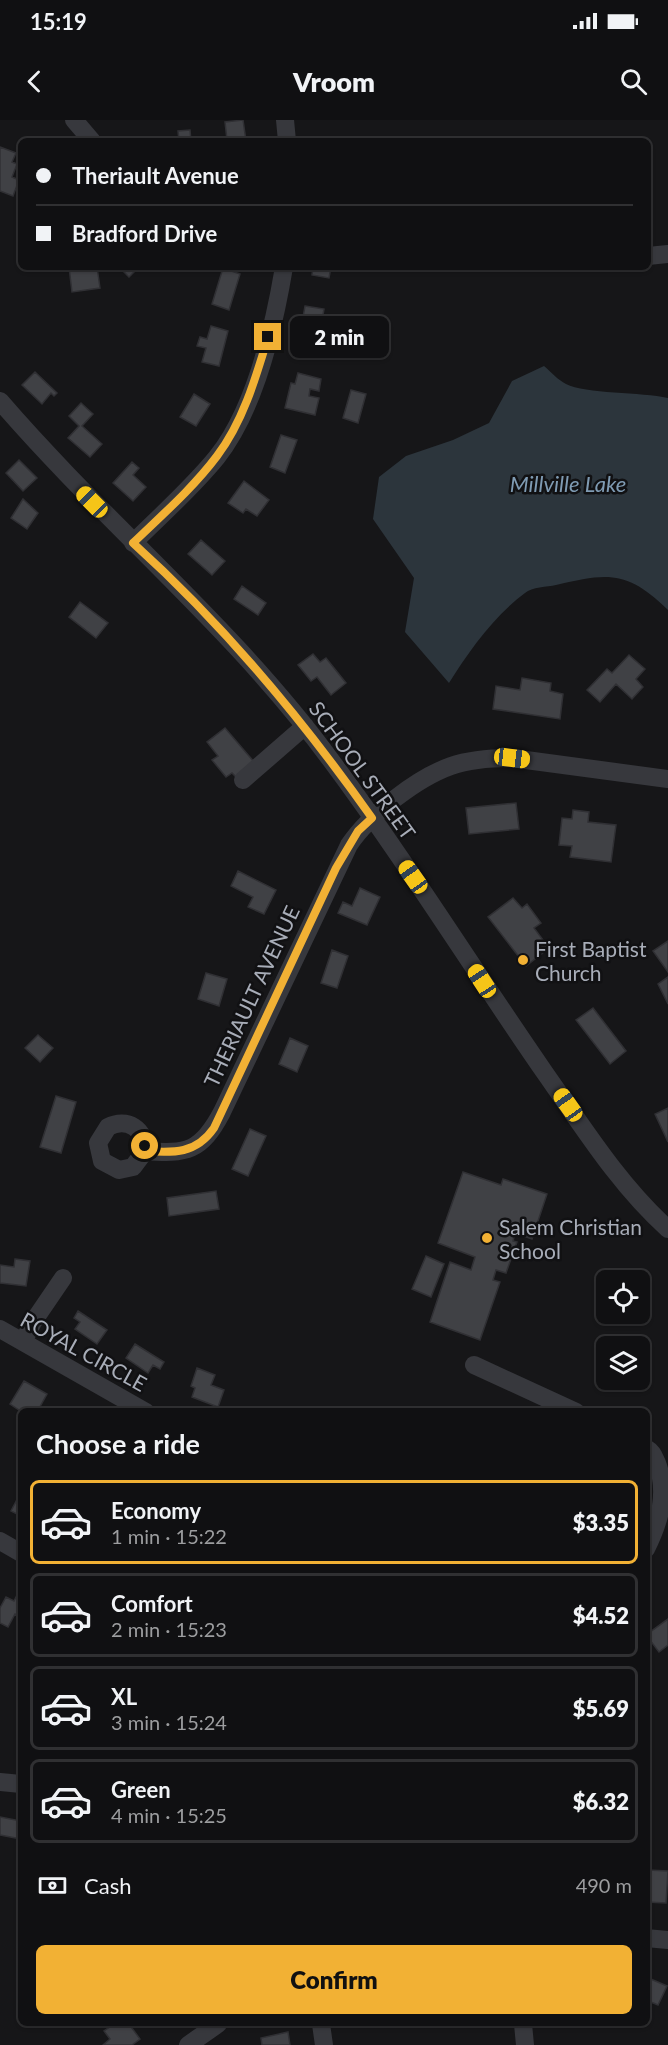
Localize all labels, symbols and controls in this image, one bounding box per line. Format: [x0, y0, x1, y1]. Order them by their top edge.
text: 15:19 [30, 8, 87, 35]
icon: back [18, 65, 51, 98]
text: Vroom [293, 65, 375, 98]
icon: search [617, 65, 650, 98]
text: Theriault Avenue [72, 162, 239, 189]
text: Bradford Drive [72, 220, 217, 247]
callout: 2 min [289, 316, 388, 358]
route end [254, 323, 281, 350]
text: 2 min [315, 325, 364, 349]
water label: Millville Lake [510, 470, 626, 497]
car [73, 483, 111, 521]
street label: SCHOOL STREET [305, 696, 422, 844]
car [493, 747, 531, 769]
car [395, 857, 431, 897]
street label: THERIAULT AVENUE [198, 901, 304, 1091]
place label: First Baptist Church [535, 936, 647, 985]
marker: First Baptist Church [516, 953, 530, 967]
car [465, 961, 499, 1001]
car [550, 1085, 586, 1125]
route start [131, 1132, 158, 1159]
place label: Salem Christian School [499, 1214, 642, 1263]
marker: Salem Christian School [480, 1231, 494, 1245]
map controls [596, 1270, 650, 1390]
button: locate [596, 1270, 650, 1324]
street label: ROYAL CIRCLE [17, 1306, 151, 1396]
button: layers [596, 1336, 650, 1390]
text: Choose a ride [36, 1427, 200, 1460]
icon: car [39, 1495, 93, 1549]
text: Economy [111, 1497, 201, 1524]
text: $3.35 [573, 1509, 629, 1536]
text: 1 min · 15:22 [111, 1524, 227, 1548]
icon: car [39, 1588, 93, 1642]
text: Comfort [111, 1590, 193, 1617]
text: $4.52 [573, 1602, 629, 1629]
text: 2 min · 15:23 [111, 1617, 227, 1641]
icon: car [39, 1681, 93, 1735]
text: XL [111, 1683, 137, 1710]
text: $5.69 [573, 1695, 629, 1722]
text: 3 min · 15:24 [111, 1710, 227, 1734]
icon: car [39, 1774, 93, 1828]
text: Green [111, 1776, 171, 1803]
text: $6.32 [573, 1788, 629, 1815]
text: 4 min · 15:25 [111, 1803, 227, 1827]
icon: cash [36, 1869, 69, 1902]
text: Cash [84, 1872, 131, 1899]
text: 490 m [576, 1873, 632, 1897]
button: Confirm [36, 1945, 632, 2014]

